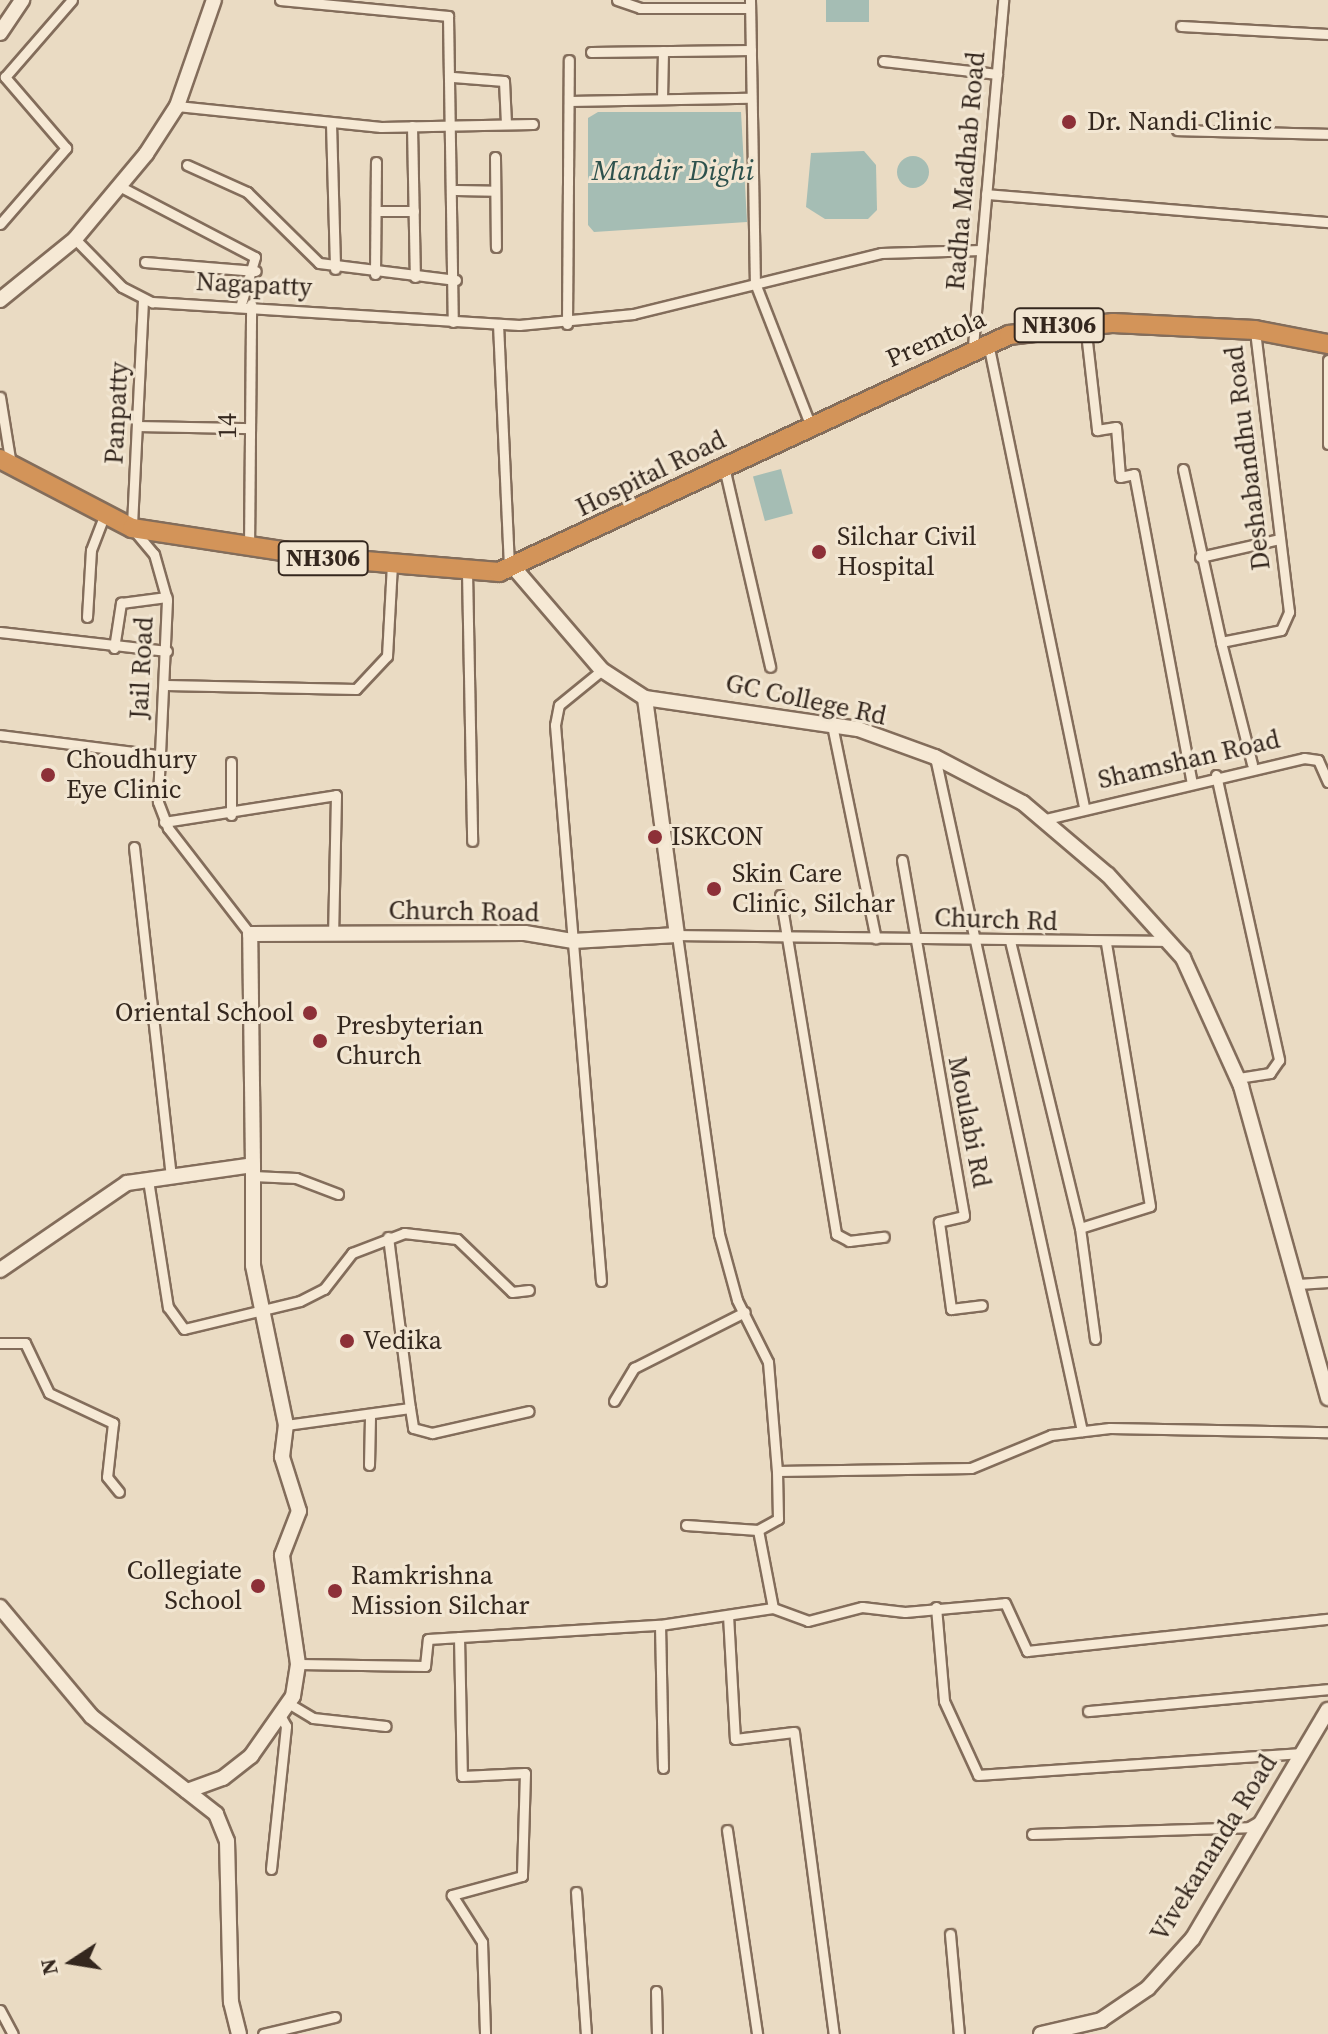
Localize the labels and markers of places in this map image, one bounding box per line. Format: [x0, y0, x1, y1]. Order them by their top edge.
place label: Dr. Nandi Clinic [1087, 106, 1272, 138]
marker: Dr. Nandi Clinic [1058, 111, 1080, 133]
place label: Silchar Civil Hospital [837, 521, 976, 582]
marker: Silchar Civil Hospital [808, 541, 830, 563]
place label: Choudhury Eye Clinic [66, 744, 197, 806]
marker: Choudhury Eye Clinic [37, 764, 59, 786]
place label: ISKCON [671, 821, 764, 853]
marker: ISKCON [646, 828, 664, 846]
place label: Skin Care Clinic, Silchar [732, 858, 895, 920]
marker: Skin Care Clinic, Silchar [703, 878, 725, 900]
place label: Oriental School [115, 997, 294, 1029]
marker: Oriental School [301, 1004, 319, 1022]
place label: Presbyterian Church [336, 1010, 484, 1072]
marker: Presbyterian Church [311, 1032, 329, 1050]
place label: Vedika [363, 1325, 442, 1357]
marker: Vedika [338, 1332, 356, 1350]
place label: Collegiate School [127, 1555, 242, 1616]
place label: Ramkrishna Mission Silchar [351, 1560, 530, 1622]
marker: Collegiate School [249, 1577, 267, 1595]
marker: Ramkrishna Mission Silchar [326, 1582, 344, 1600]

